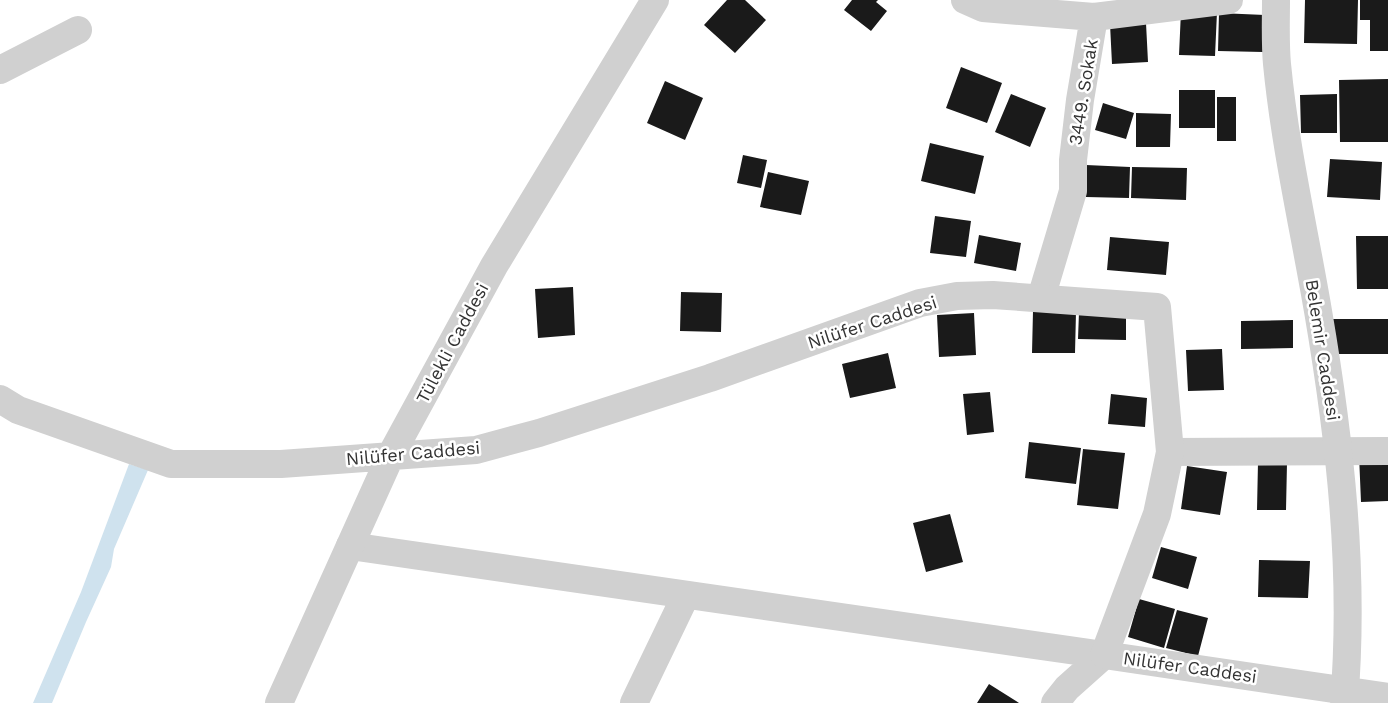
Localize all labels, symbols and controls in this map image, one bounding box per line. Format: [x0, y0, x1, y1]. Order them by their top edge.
street label: 3449. Sokak [1064, 38, 1102, 146]
street label: Belemir Caddesi [1301, 278, 1345, 422]
street label: Tülekli Caddesi [411, 279, 493, 407]
street label: Nilüfer Caddesi [805, 291, 939, 353]
street label: Nilüfer Caddesi [345, 437, 481, 469]
street label: Nilüfer Caddesi [1122, 647, 1258, 687]

